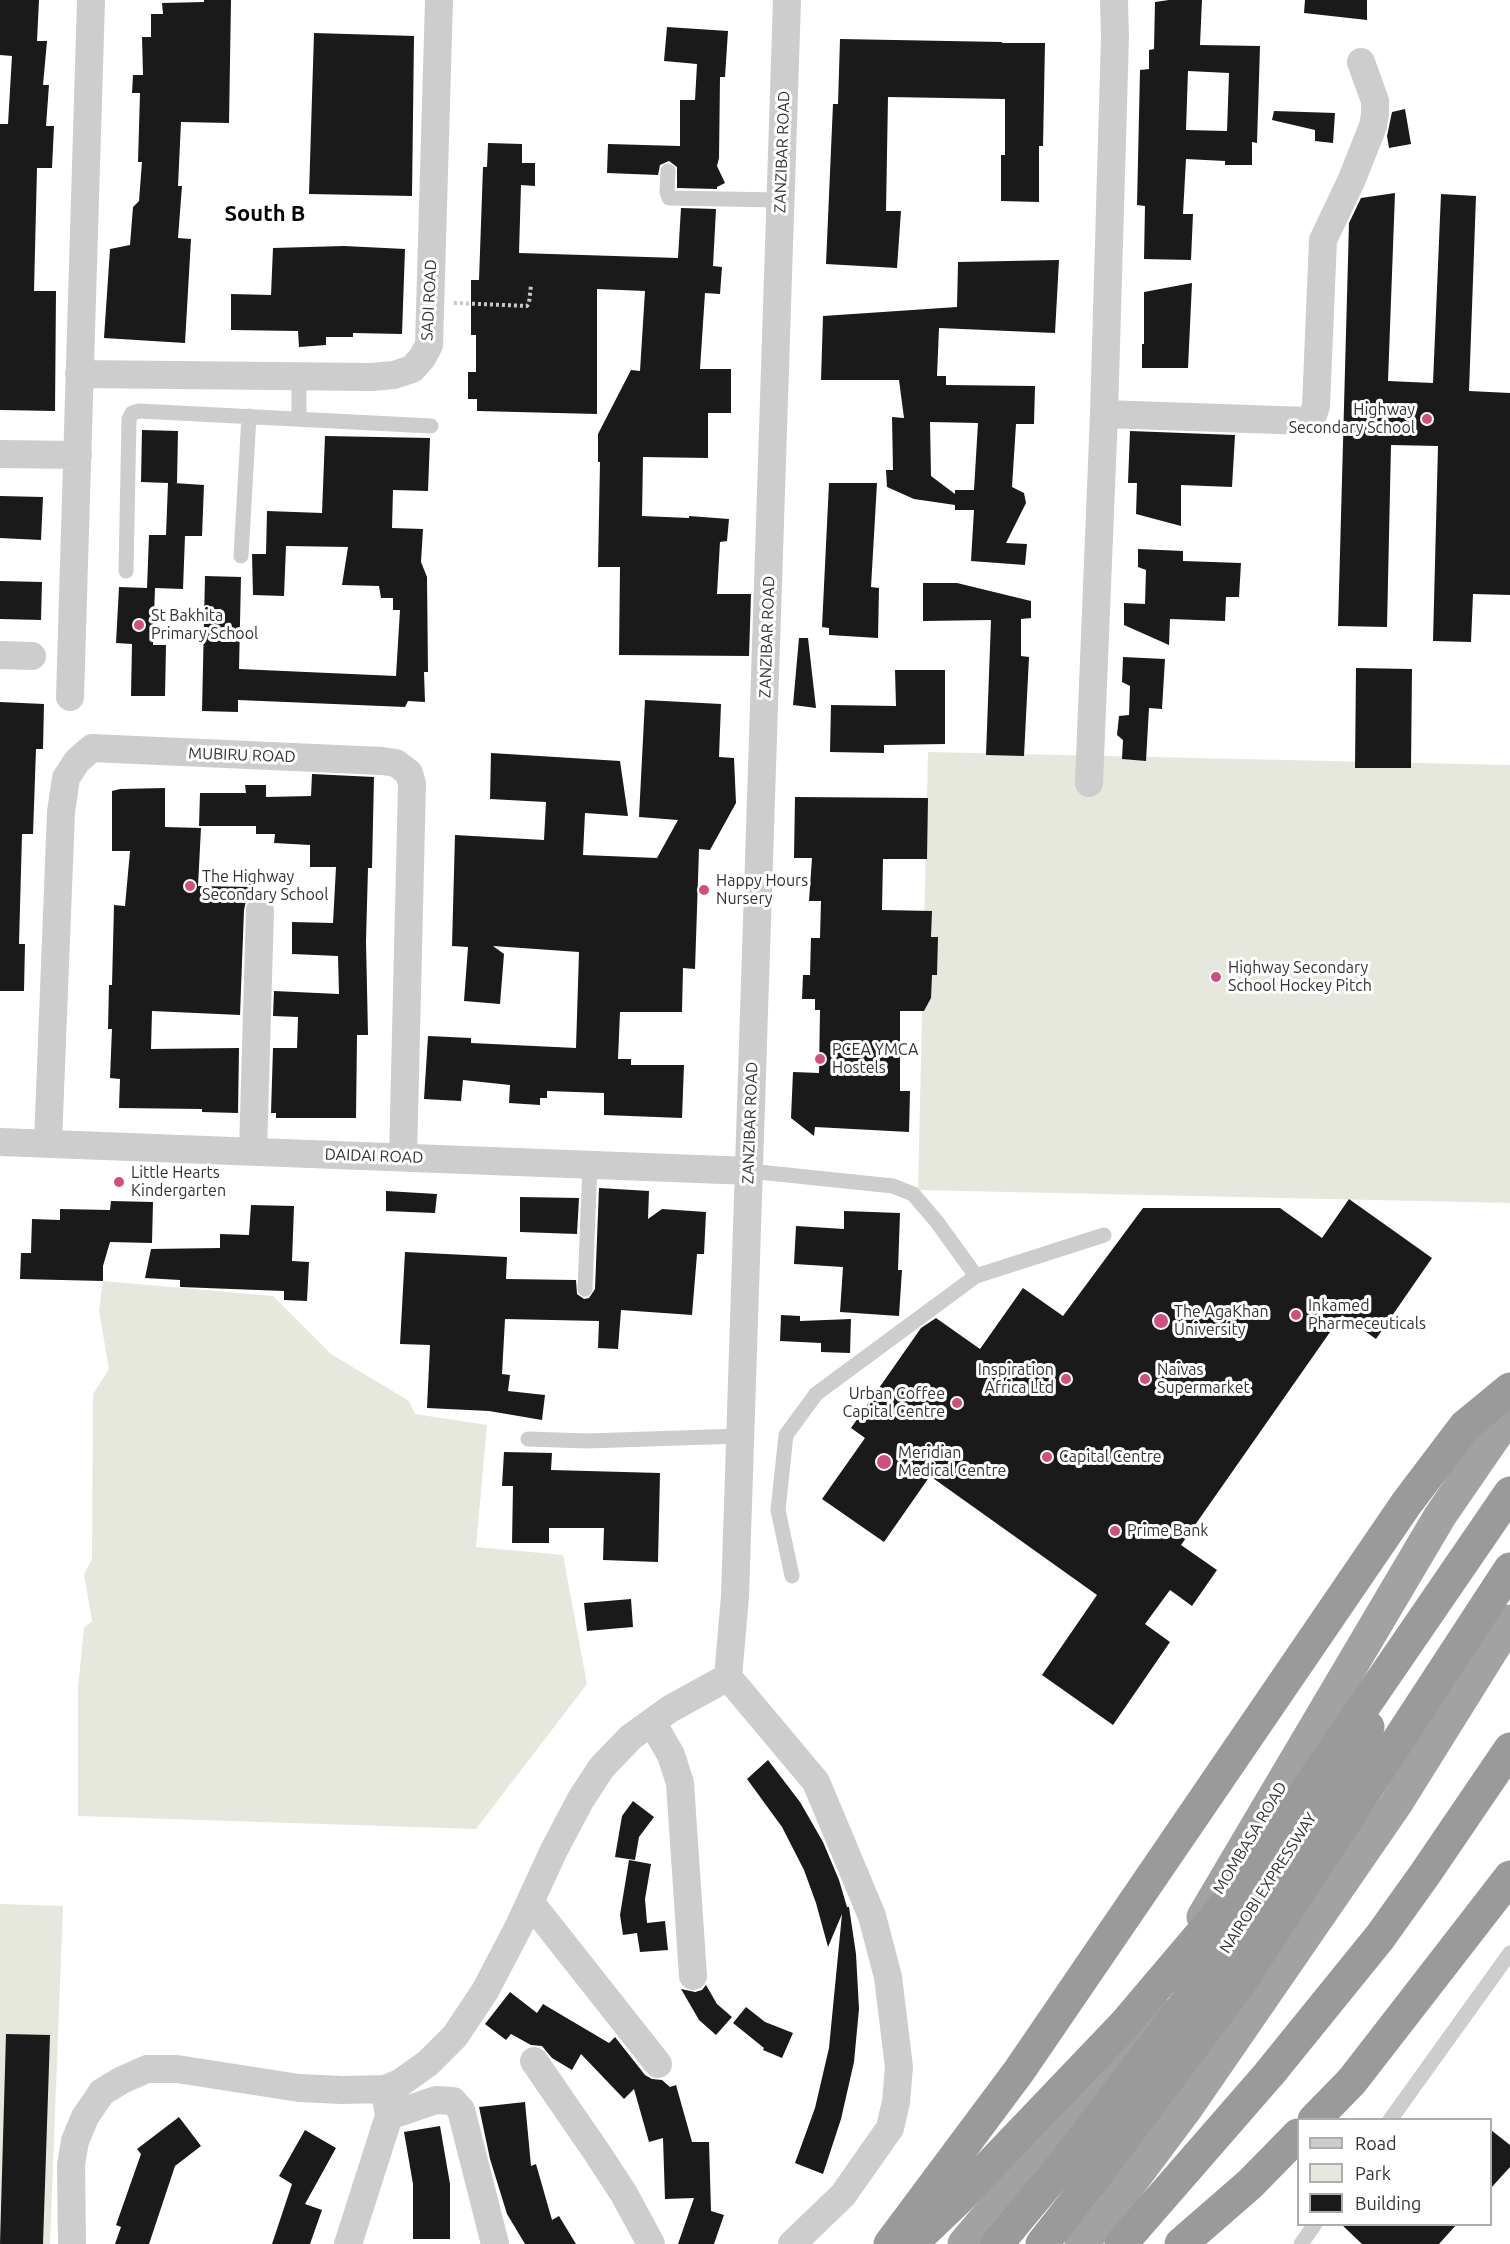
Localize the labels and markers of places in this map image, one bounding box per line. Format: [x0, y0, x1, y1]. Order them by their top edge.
place label: Highway Secondary School [1289, 400, 1415, 438]
marker: Highway Secondary School [1420, 412, 1434, 426]
place label: St Bakhita Primary School [151, 606, 258, 644]
marker: St Bakhita Primary School [132, 618, 146, 632]
place label: The Highway Secondary School [202, 867, 328, 905]
place label: Happy Hours Nursery [716, 871, 808, 909]
marker: The Highway Secondary School [183, 879, 197, 893]
marker: Happy Hours Nursery [697, 883, 711, 897]
place label: Highway Secondary School Hockey Pitch [1228, 958, 1372, 996]
marker: Highway Secondary School Hockey Pitch [1209, 970, 1223, 984]
place label: PCEA YMCA Hostels [832, 1040, 918, 1078]
marker: PCEA YMCA Hostels [813, 1052, 827, 1066]
place label: Little Hearts Kindergarten [131, 1163, 226, 1201]
marker: Little Hearts Kindergarten [112, 1175, 126, 1189]
place label: Inkamed Pharmeceuticals [1308, 1296, 1426, 1334]
place label: The AgaKhan University [1174, 1302, 1269, 1340]
marker: Inkamed Pharmeceuticals [1289, 1308, 1303, 1322]
marker: The AgaKhan University [1152, 1312, 1170, 1330]
place label: Inspiration Africa Ltd [978, 1360, 1054, 1398]
place label: Naivas Supermarket [1157, 1360, 1250, 1398]
marker: Inspiration Africa Ltd [1059, 1372, 1073, 1386]
marker: Naivas Supermarket [1138, 1372, 1152, 1386]
place label: Urban Coffee Capital Centre [842, 1384, 945, 1422]
marker: Urban Coffee Capital Centre [950, 1396, 964, 1410]
place label: Meridian Medical Centre [898, 1443, 1006, 1481]
place label: Capital Centre [1059, 1447, 1162, 1467]
marker: Capital Centre [1040, 1450, 1054, 1464]
marker: Meridian Medical Centre [875, 1453, 893, 1471]
place label: Prime Bank [1127, 1521, 1208, 1541]
marker: Prime Bank [1108, 1524, 1122, 1538]

